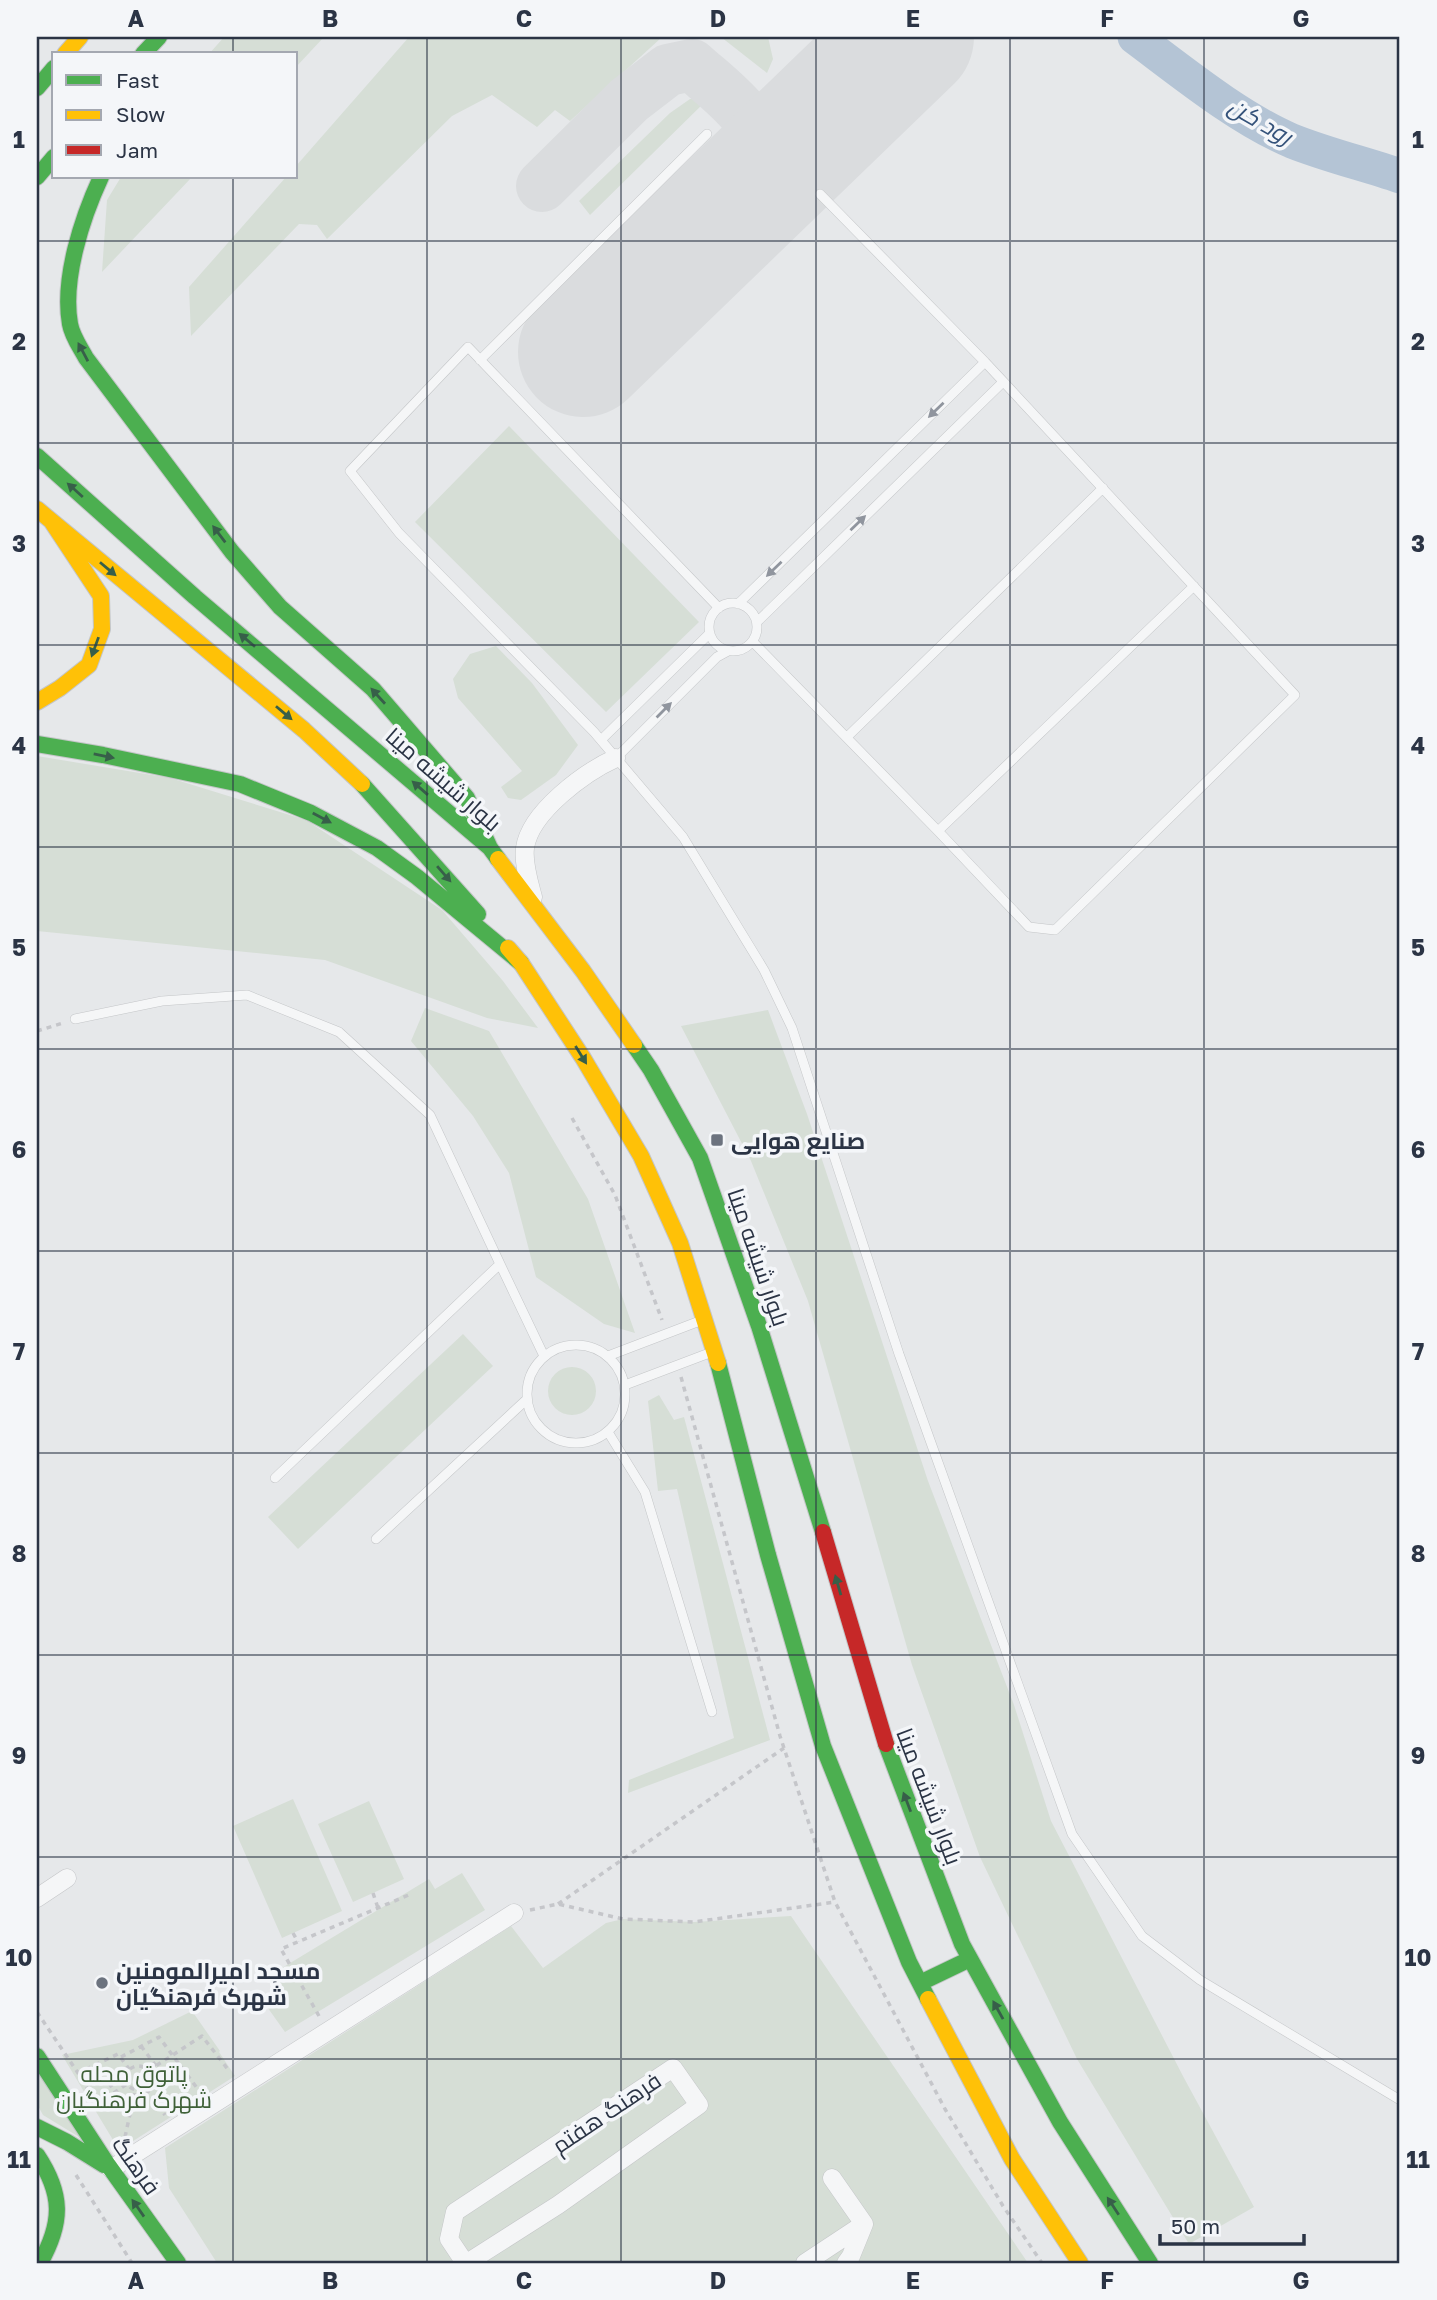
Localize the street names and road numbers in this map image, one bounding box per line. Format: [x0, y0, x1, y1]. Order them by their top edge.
street label: بلوار شیشه مینا [380, 721, 508, 837]
street label: بلوار شیشه مینا [722, 1184, 796, 1330]
street label: بلوار شیشه مینا [891, 1724, 969, 1868]
street label: فرهنگ هفتم [546, 2065, 667, 2161]
street label: فرهنگ [107, 2130, 167, 2200]

